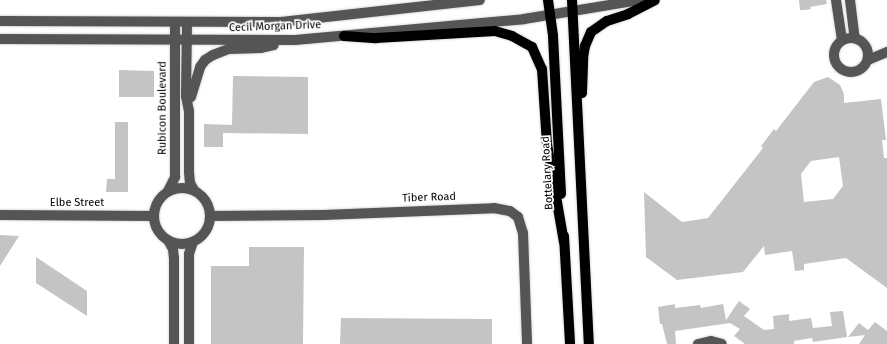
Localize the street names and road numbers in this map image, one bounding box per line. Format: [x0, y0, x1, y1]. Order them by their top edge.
street label: Cecil Morgan Drive [229, 19, 321, 35]
street label: Rubicon Boulevard [156, 61, 170, 155]
street label: Bottelary Road [539, 136, 557, 210]
street label: Tiber Road [402, 190, 456, 206]
street label: Elbe Street [50, 196, 104, 210]

